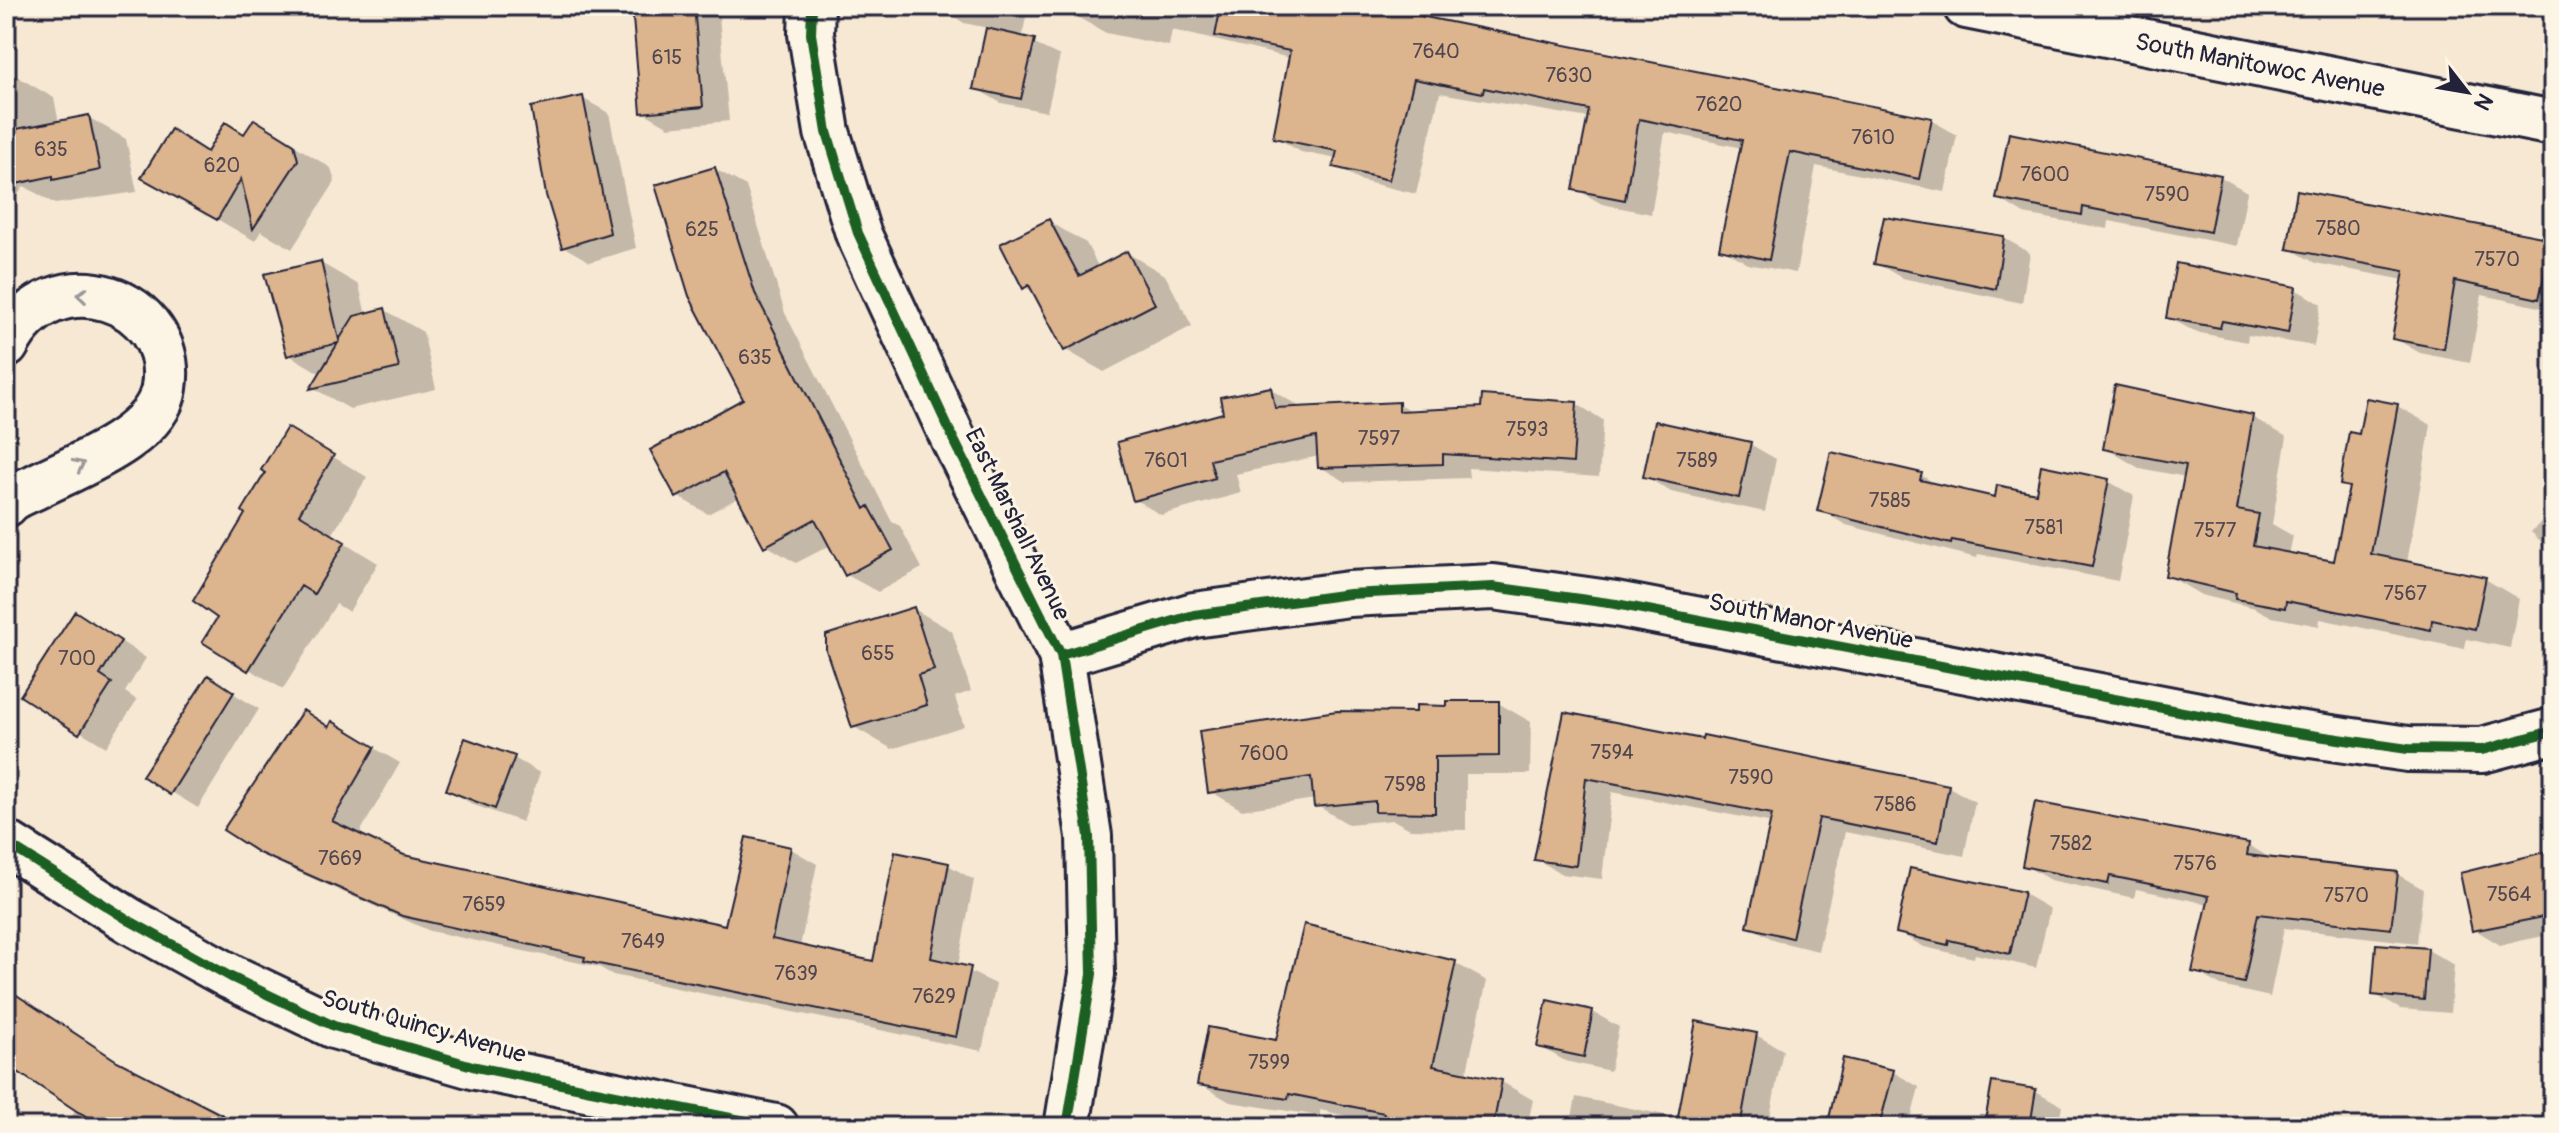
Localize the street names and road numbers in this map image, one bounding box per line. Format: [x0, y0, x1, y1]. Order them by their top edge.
street label: South Manitowoc Avenue [2133, 27, 2387, 104]
street label: East Marshall Avenue [959, 424, 1077, 625]
street label: South Manor Avenue [1706, 587, 1916, 656]
street label: South Quincy Avenue [319, 983, 529, 1070]

